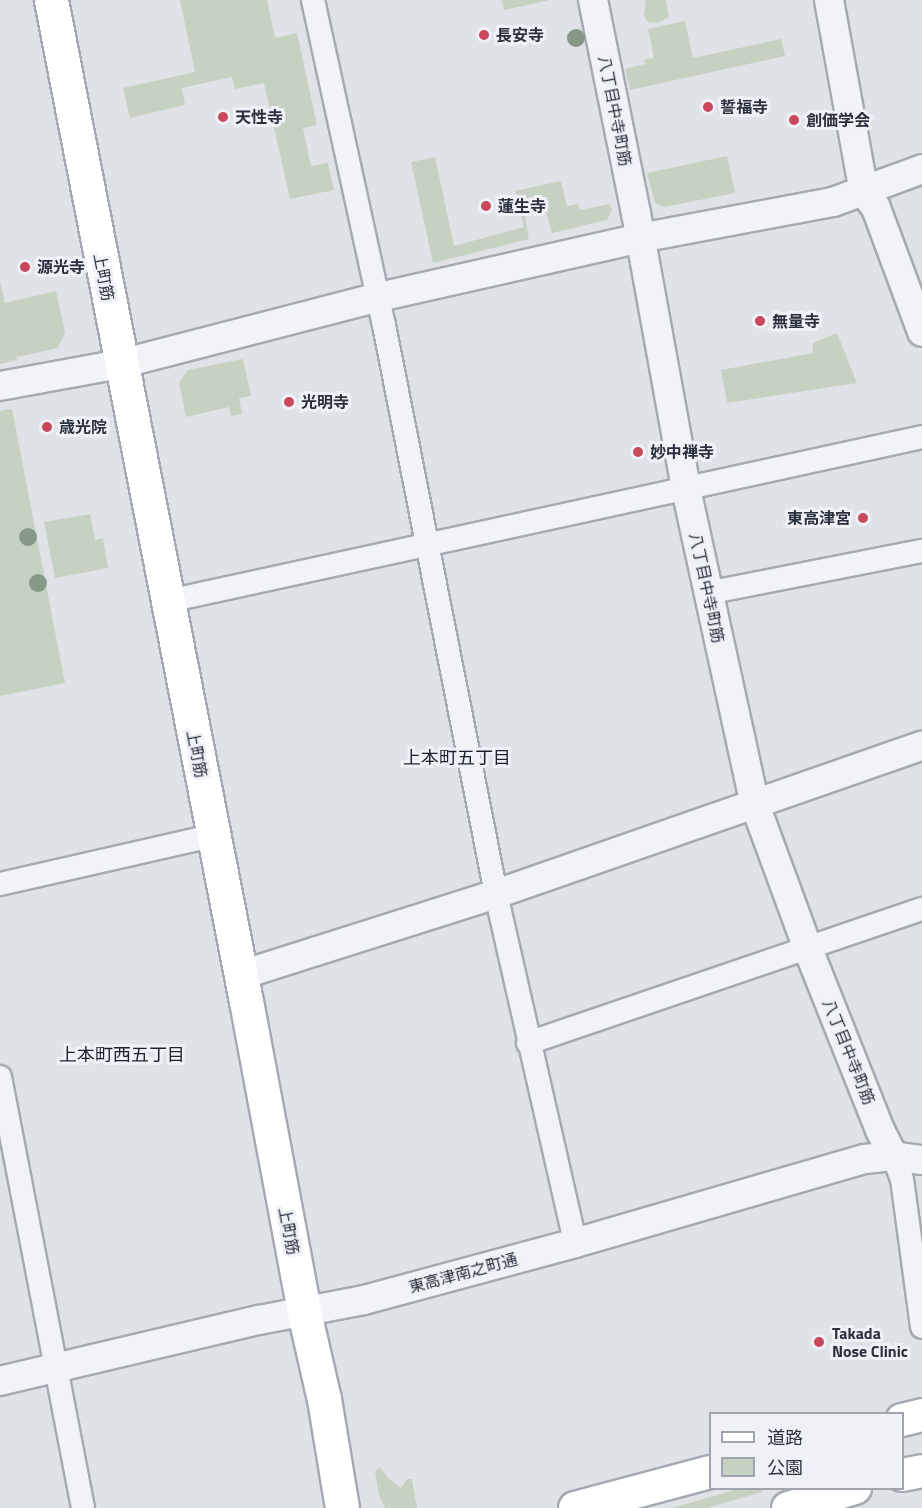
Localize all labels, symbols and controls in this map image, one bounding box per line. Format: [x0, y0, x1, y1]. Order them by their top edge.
place label: 長安寺 [496, 25, 544, 45]
marker: 長安寺 [477, 28, 491, 42]
street label: 八丁目中寺町筋 [595, 54, 635, 168]
place label: 誓福寺 [720, 97, 768, 117]
marker: 誓福寺 [701, 100, 715, 114]
place label: 天性寺 [235, 107, 283, 127]
marker: 天性寺 [216, 110, 230, 124]
place label: 創価学会 [806, 110, 870, 130]
marker: 創価学会 [787, 113, 801, 127]
place label: 蓮生寺 [498, 196, 546, 216]
marker: 蓮生寺 [479, 199, 493, 213]
street label: 上町筋 [90, 252, 118, 302]
place label: 源光寺 [37, 257, 85, 277]
marker: 源光寺 [18, 260, 32, 274]
place label: 無量寺 [772, 311, 820, 331]
marker: 無量寺 [753, 314, 767, 328]
place label: 光明寺 [301, 392, 349, 412]
marker: 光明寺 [282, 395, 296, 409]
place label: 歳光院 [59, 417, 107, 437]
marker: 歳光院 [40, 420, 54, 434]
place label: 妙中禅寺 [650, 442, 714, 462]
marker: 妙中禅寺 [631, 445, 645, 459]
place label: 東高津宮 [787, 508, 851, 528]
marker: 東高津宮 [856, 511, 870, 525]
street label: 八丁目中寺町筋 [686, 531, 728, 645]
street label: 上町筋 [183, 729, 211, 779]
district label: 上本町五丁目 [403, 747, 511, 769]
street label: 八丁目中寺町筋 [819, 996, 879, 1108]
district label: 上本町西五丁目 [59, 1044, 185, 1066]
street label: 上町筋 [275, 1206, 303, 1256]
street label: 東高津南之町通 [406, 1249, 520, 1297]
place label: Takada Nose Clinic [832, 1323, 908, 1361]
marker: Takada Nose Clinic [810, 1333, 828, 1351]
legend [709, 1412, 904, 1490]
text: 道路 [767, 1424, 803, 1451]
text: 公園 [767, 1454, 803, 1481]

